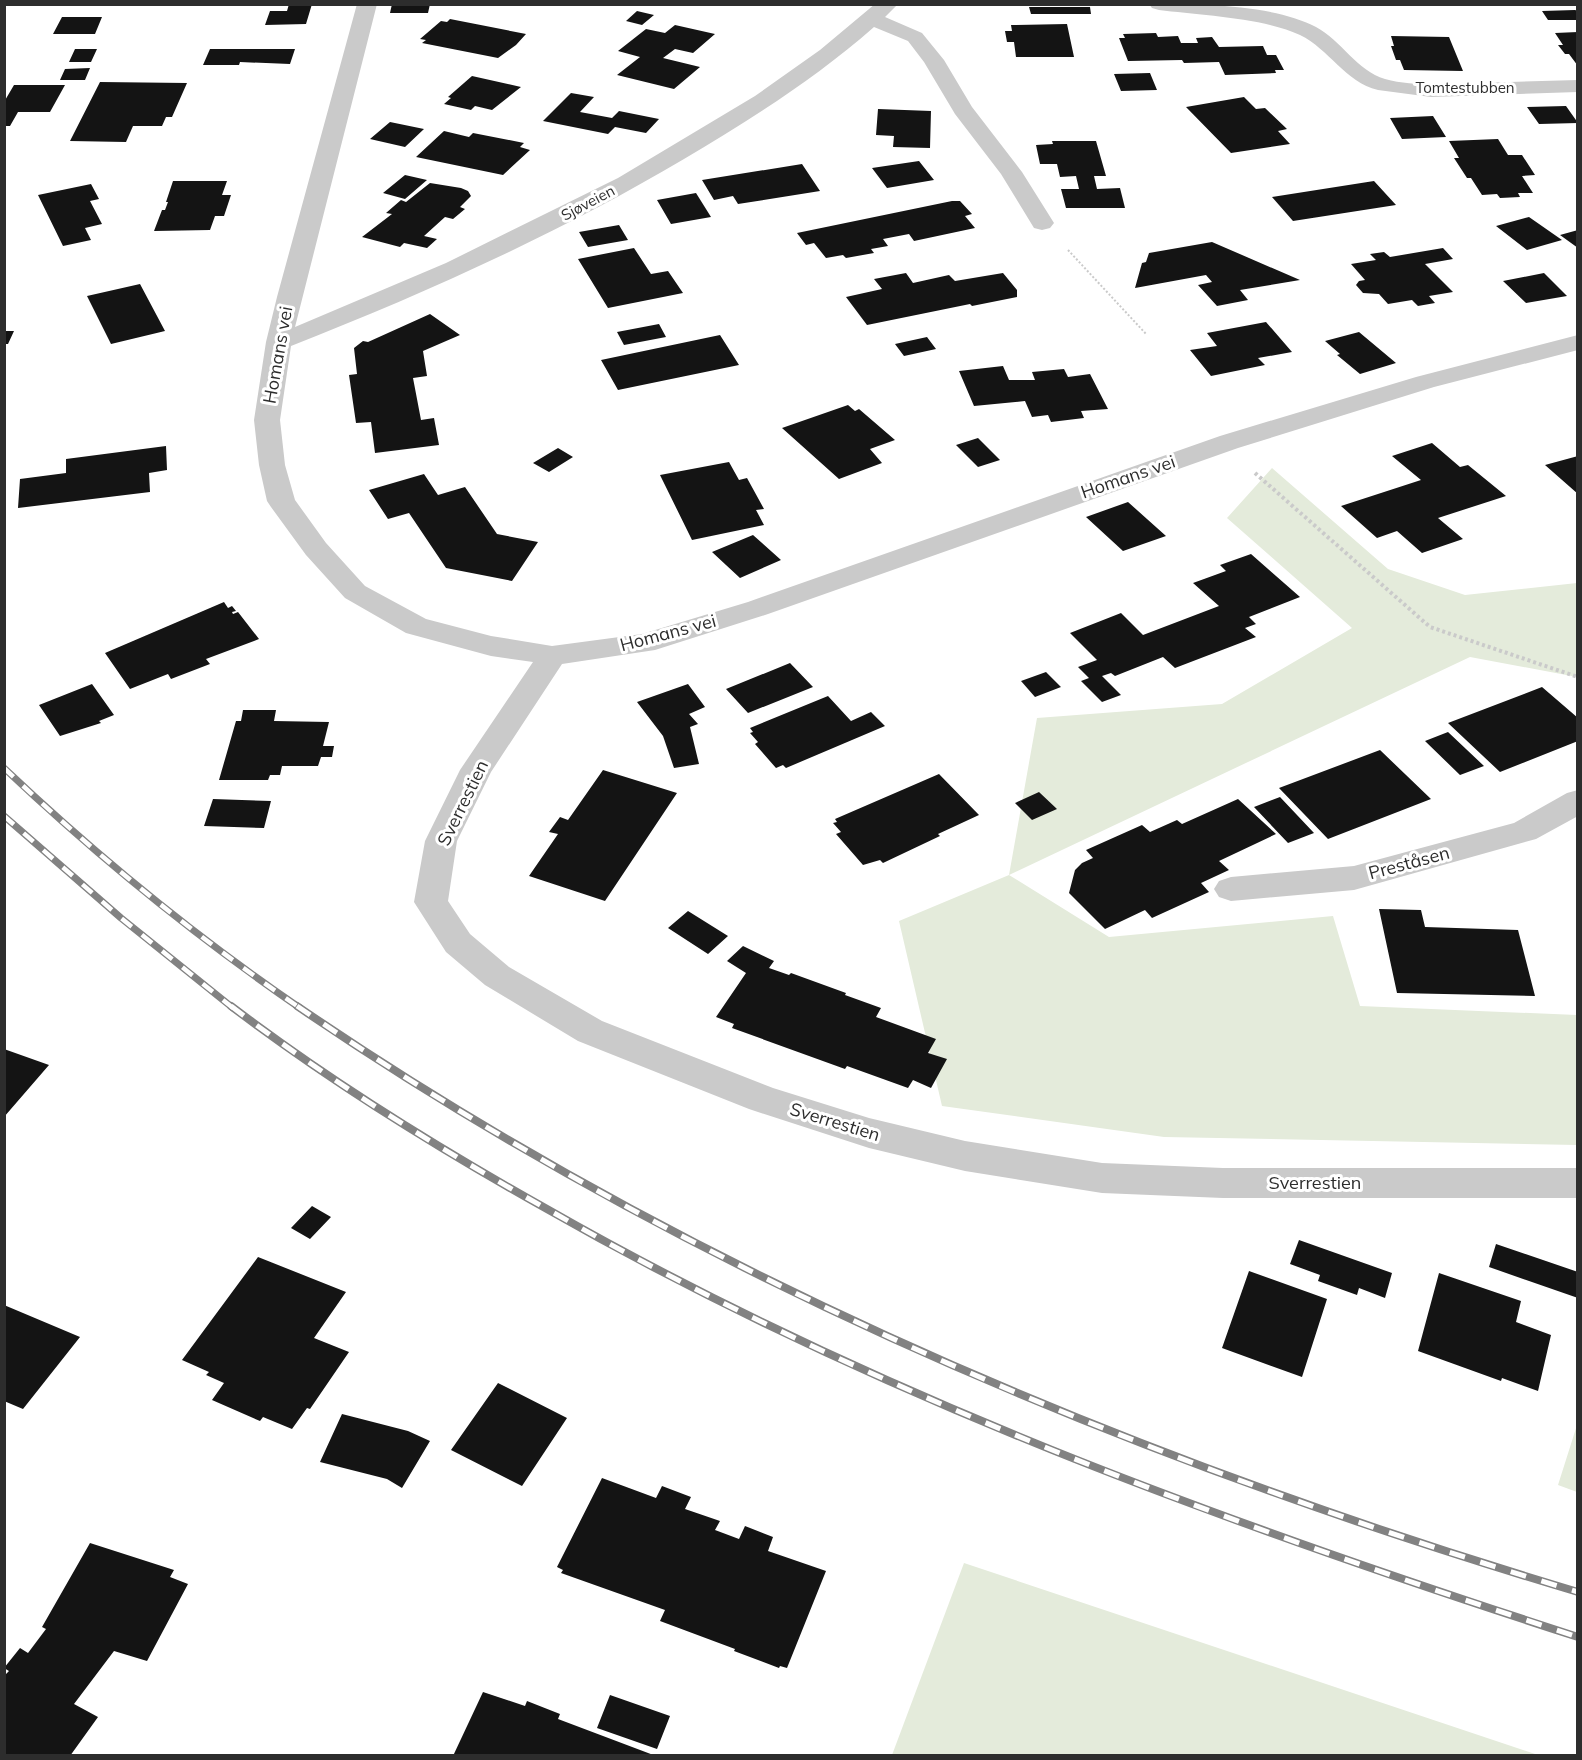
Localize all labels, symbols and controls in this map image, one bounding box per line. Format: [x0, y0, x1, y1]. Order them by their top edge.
street label: Tomtestubben [1415, 78, 1515, 97]
street label: Sjøveien [558, 181, 618, 225]
street label: Homans vei [258, 304, 297, 405]
street label: Homans vei [1078, 450, 1178, 503]
street label: Homans vei [617, 609, 718, 656]
street label: Sverrestien [432, 756, 493, 850]
street label: Preståsen [1366, 841, 1452, 884]
street label: Sverrestien [787, 1097, 883, 1146]
street label: Sverrestien [1269, 1171, 1361, 1194]

